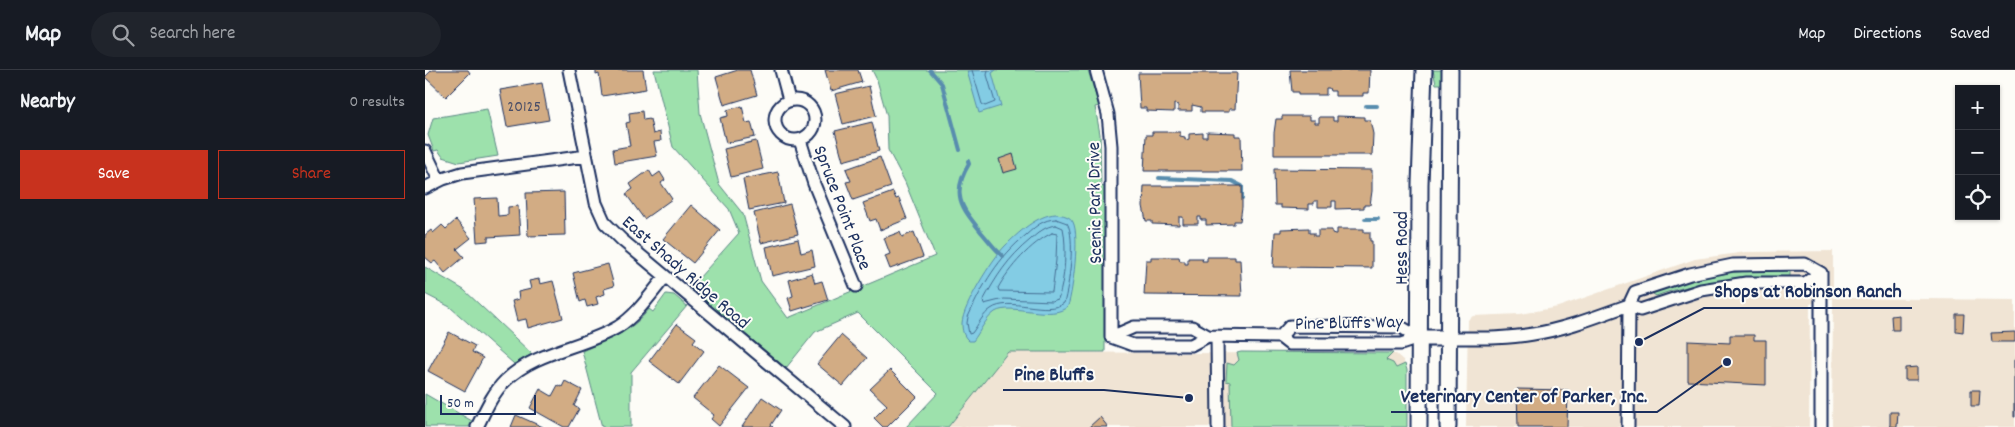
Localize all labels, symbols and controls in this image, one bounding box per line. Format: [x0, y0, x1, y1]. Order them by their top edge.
search box [91, 12, 441, 57]
text: Map [25, 18, 61, 52]
icon: search [109, 21, 137, 49]
text: Search here [149, 21, 235, 48]
text: Map [1798, 22, 1825, 47]
text: Directions [1853, 22, 1922, 47]
text: Saved [1950, 22, 1990, 47]
map controls [1955, 85, 2000, 220]
button: + [1955, 85, 2000, 130]
text: Nearby [20, 88, 75, 118]
text: 0 results [350, 91, 405, 114]
house number: 20125 [507, 96, 541, 119]
button: − [1955, 130, 2000, 175]
street label: Spruce Point Place [805, 142, 877, 274]
street label: Scenic Park Drive [1082, 142, 1111, 264]
button: Save [20, 150, 208, 199]
button: Share [218, 150, 405, 199]
button: locate [1955, 175, 2000, 220]
street label: East Shady Ridge Road [615, 210, 755, 337]
street label: Hess Road [1390, 211, 1417, 285]
callout: Shops at Robinson Ranch [1704, 273, 1912, 308]
text: Shops at Robinson Ranch [1714, 279, 1902, 307]
street label: Pine Bluffs Way [1295, 310, 1404, 339]
callout: Pine Bluffs [1003, 355, 1104, 390]
text: Pine Bluffs [1014, 362, 1094, 390]
callout: Veterinary Center of Parker, Inc. [1391, 377, 1657, 412]
text: Veterinary Center of Parker, Inc. [1401, 384, 1647, 412]
scale bar [440, 392, 536, 415]
text: 50 m [447, 394, 474, 414]

